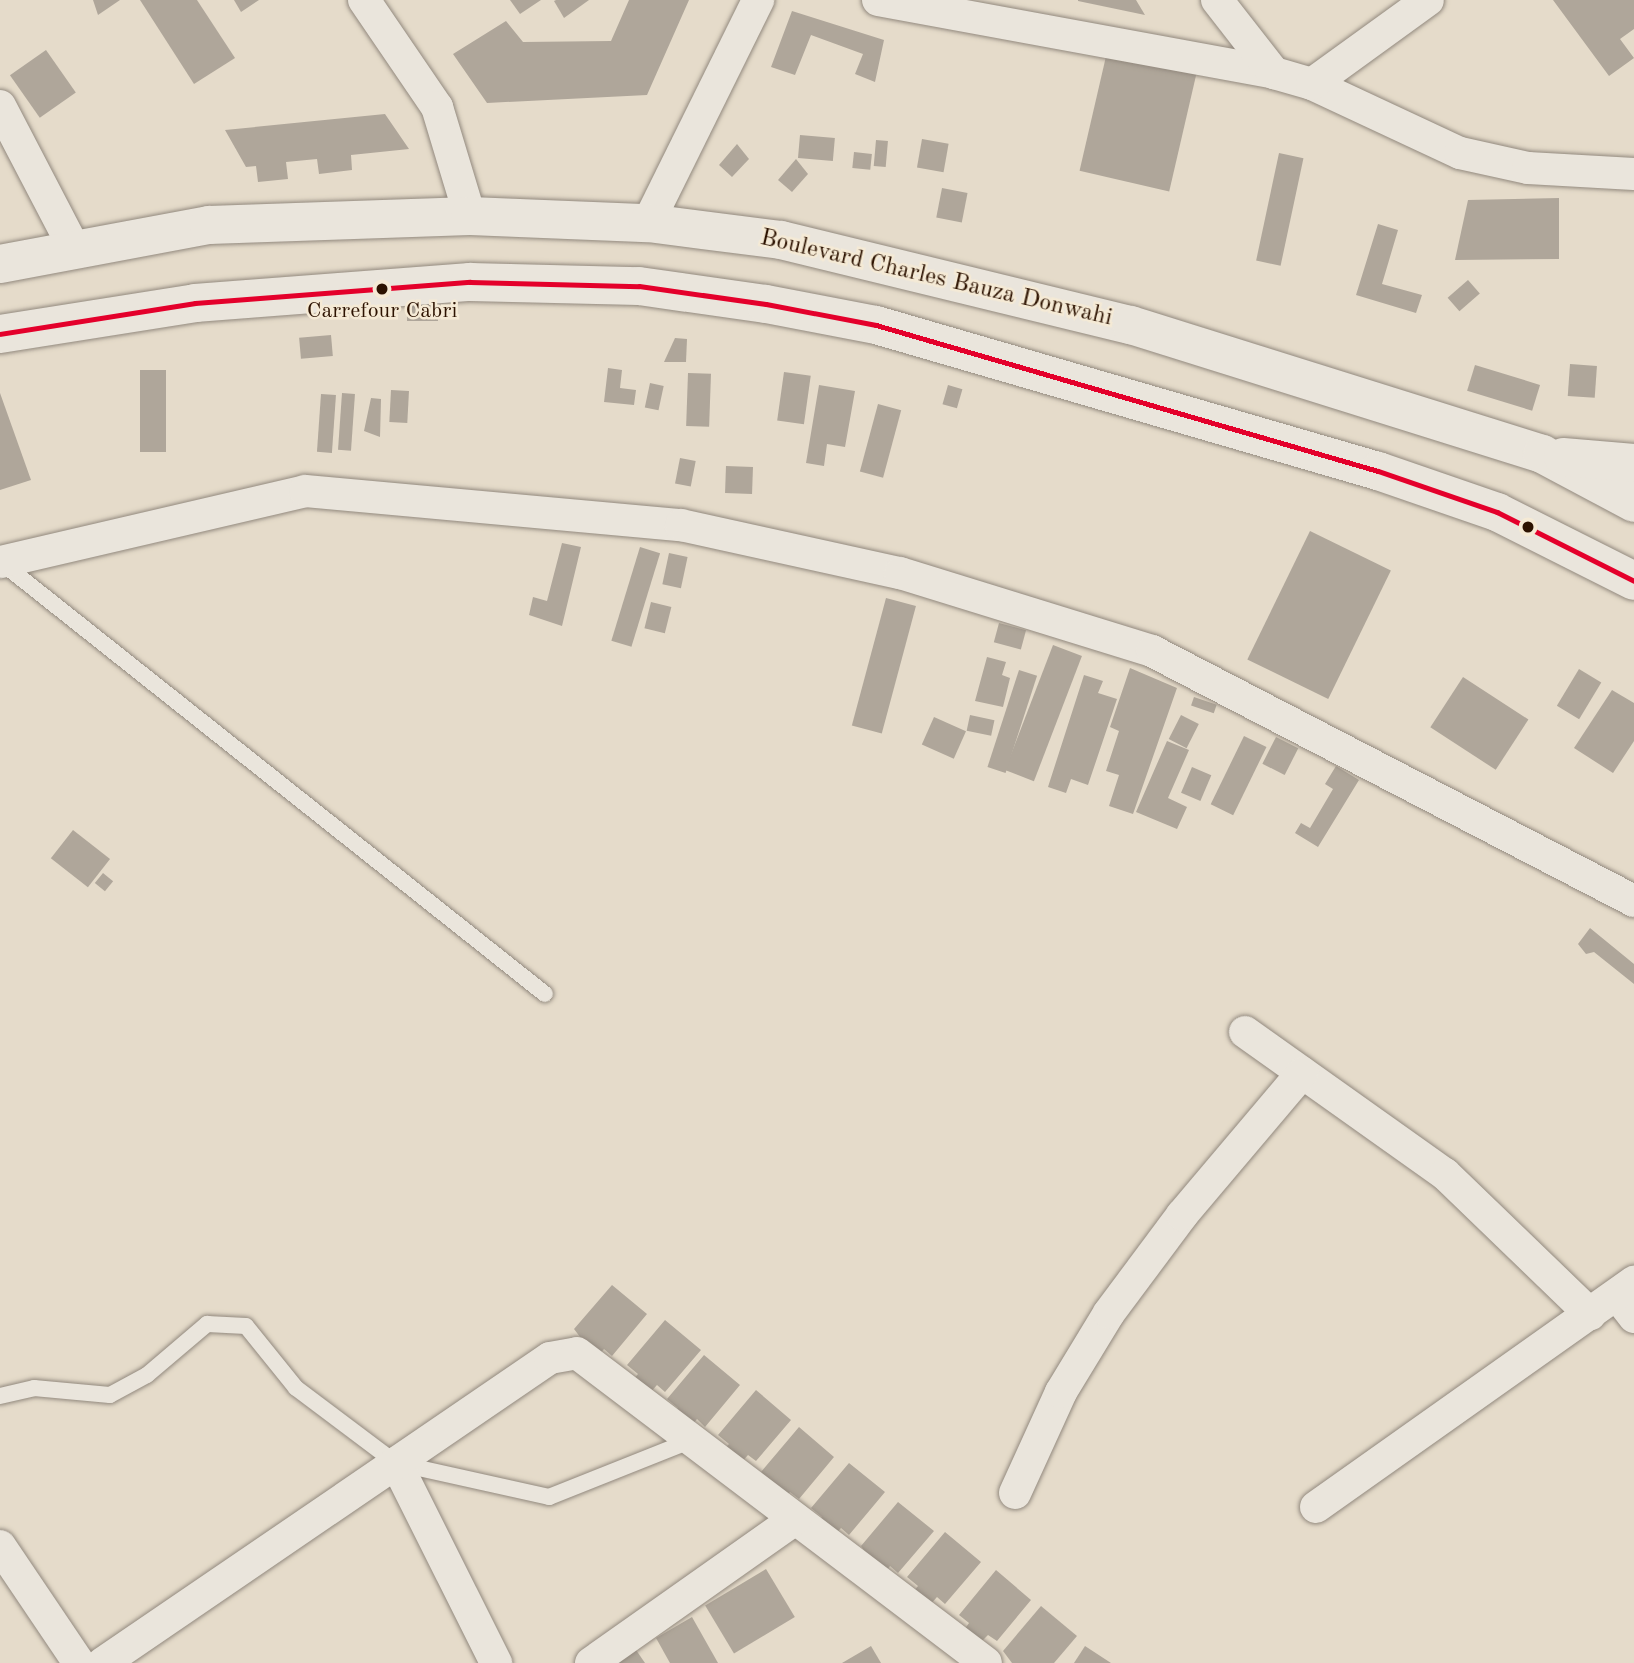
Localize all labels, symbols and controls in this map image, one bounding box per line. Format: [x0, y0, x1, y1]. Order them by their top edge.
street label: Boulevard Charles Bauza Donwahi [757, 224, 1115, 334]
marker: Carrefour Cabri [375, 282, 389, 296]
place label: Carrefour Cabri [307, 299, 457, 325]
unlabelled marker [1521, 520, 1535, 534]

